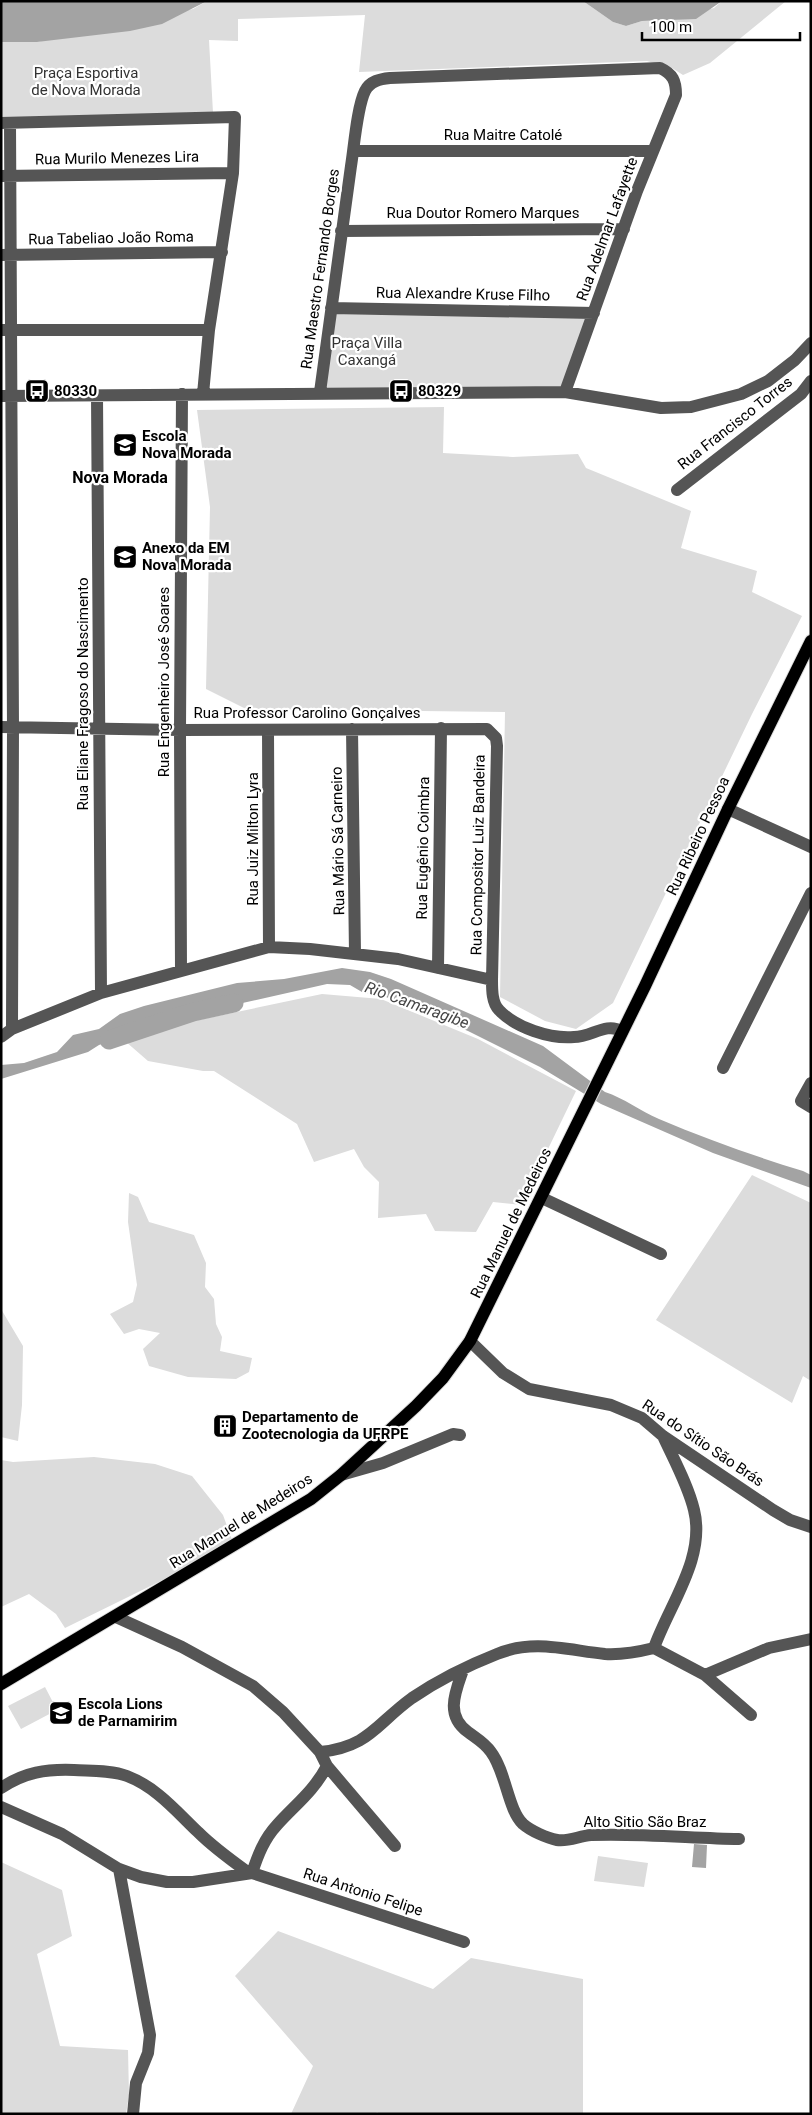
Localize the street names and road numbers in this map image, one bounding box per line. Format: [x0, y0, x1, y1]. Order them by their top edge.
street label: Rua Maitre Catolé [444, 126, 562, 144]
street label: Rua Murilo Menezes Lira [35, 148, 199, 168]
street label: Rua Adelmar Lafayette [573, 155, 641, 303]
street label: Rua Maestro Fernando Borges [297, 168, 343, 370]
street label: Rua Doutor Romero Marques [387, 204, 580, 222]
street label: Rua Tabeliao João Roma [28, 228, 194, 248]
street label: Rua Alexandre Kruse Filho [376, 283, 550, 305]
street label: Rua Francisco Torres [674, 373, 796, 473]
street label: Rua Eliane Fragoso do Nascimento [74, 578, 92, 810]
street label: Rua Engenheiro José Soares [155, 587, 173, 777]
street label: Rua Professor Carolino Gonçalves [193, 704, 421, 722]
street label: Rua Compositor Luiz Bandeira [467, 754, 489, 956]
street label: Rua Mário Sá Carneiro [328, 766, 348, 916]
street label: Rua Juiz Milton Lyra [244, 772, 262, 906]
street label: Rua Ribeiro Pessoa [663, 774, 733, 898]
street label: Rua Eugênio Coimbra [413, 776, 433, 920]
street label: Rua Manuel de Medeiros [467, 1145, 555, 1301]
street label: Rua do Sítio São Brás [639, 1396, 767, 1490]
street label: Rua Manuel de Medeiros [166, 1470, 316, 1572]
street label: Alto Sitio São Braz [584, 1813, 706, 1831]
street label: Rua Antonio Felipe [301, 1864, 425, 1920]

